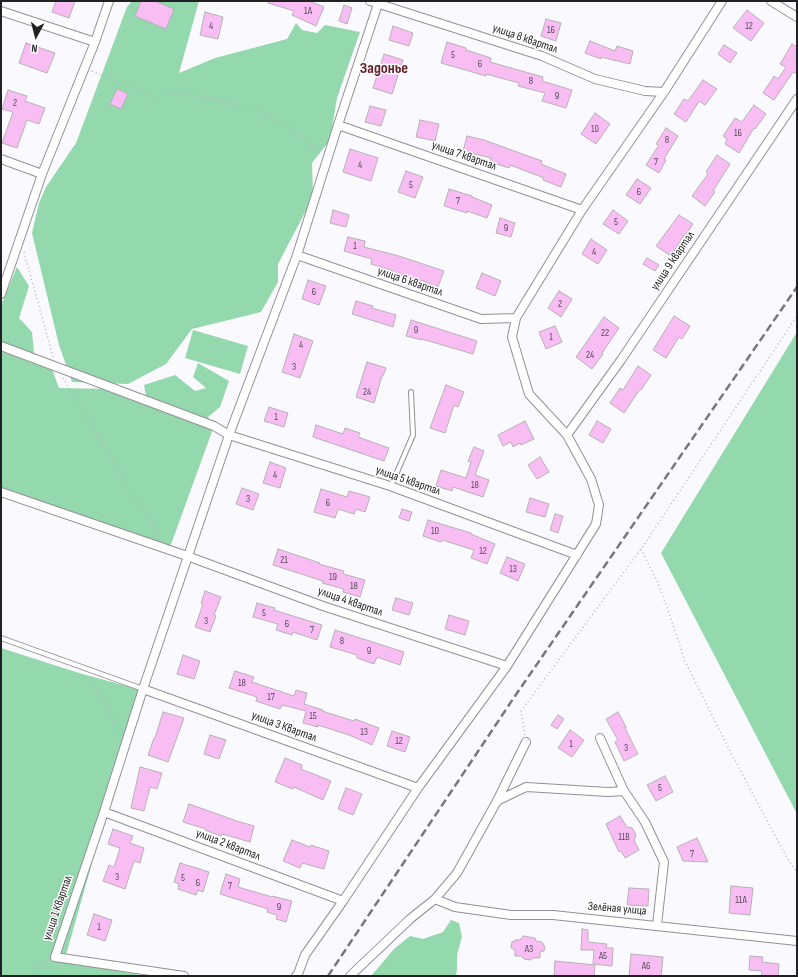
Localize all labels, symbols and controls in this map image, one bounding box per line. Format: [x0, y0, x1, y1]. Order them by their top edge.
house number: 1А [304, 5, 312, 17]
north arrow [16, 16, 56, 56]
house number: 4 [209, 20, 213, 32]
house number: 12 [745, 20, 753, 32]
street label: улица 8 квартал [490, 21, 560, 57]
house number: 16 [547, 24, 555, 36]
text: N [31, 42, 38, 55]
house number: 5 [451, 49, 455, 61]
house number: 6 [478, 58, 482, 70]
district label: Задонье [360, 59, 408, 79]
house number: 8 [529, 75, 533, 87]
house number: 9 [555, 90, 559, 102]
house number: 2 [13, 97, 17, 109]
house number: 10 [591, 123, 599, 135]
house number: 16 [734, 127, 742, 139]
house number: 8 [665, 134, 669, 146]
street label: улица 7 квартал [430, 138, 498, 174]
house number: 7 [654, 156, 658, 168]
house number: 4 [358, 159, 362, 171]
house number: 5 [409, 179, 413, 191]
house number: 6 [637, 186, 641, 198]
house number: 7 [456, 195, 460, 207]
house number: 5 [614, 216, 618, 228]
house number: 9 [504, 222, 508, 234]
street label: улица 9 квартал [648, 229, 698, 293]
house number: 1 [353, 240, 357, 252]
house number: 4 [592, 246, 596, 258]
street label: улица 6 квартал [375, 264, 445, 300]
house number: 6 [312, 286, 316, 298]
house number: 2 [558, 298, 562, 310]
house number: 9 [414, 324, 418, 336]
house number: 22 [601, 327, 609, 339]
house number: 1 [549, 331, 553, 343]
house number: 4 [299, 339, 303, 351]
house number: 24 [586, 349, 594, 361]
house number: 3 [292, 361, 296, 373]
house number: 24 [363, 386, 371, 398]
house number: 1 [274, 411, 278, 423]
street label: улица 5 квартал [374, 463, 442, 499]
house number: 4 [273, 469, 277, 481]
house number: 18 [471, 479, 479, 491]
house number: 3 [246, 493, 250, 505]
house number: 6 [326, 497, 330, 509]
house number: 10 [431, 525, 439, 537]
house number: 12 [479, 545, 487, 557]
house number: 21 [280, 554, 288, 566]
house number: 13 [509, 563, 517, 575]
house number: 19 [329, 571, 337, 583]
house number: 18 [350, 580, 358, 592]
street label: улица 4 квартал [316, 584, 384, 620]
house number: 5 [262, 607, 266, 619]
house number: 3 [204, 615, 208, 627]
house number: 6 [285, 618, 289, 630]
house number: 7 [310, 624, 314, 636]
house number: 8 [340, 635, 344, 647]
house number: 9 [367, 645, 371, 657]
house number: 18 [238, 677, 246, 689]
house number: 17 [267, 691, 275, 703]
street label: улица 3 Квартал [249, 708, 319, 746]
house number: 15 [309, 710, 317, 722]
house number: 13 [360, 726, 368, 738]
house number: 12 [395, 735, 403, 747]
house number: 1 [569, 738, 573, 750]
house number: 3 [624, 742, 628, 754]
house number: 5 [658, 782, 662, 794]
street label: улица 2 квартал [194, 826, 262, 864]
house number: 11В [618, 831, 630, 843]
house number: 7 [690, 848, 694, 860]
house number: 3 [115, 871, 119, 883]
house number: 5 [181, 872, 185, 884]
street label: улица 1 Квартал [40, 874, 76, 942]
house number: 6 [196, 877, 200, 889]
house number: 7 [228, 880, 232, 892]
house number: 11А [735, 894, 747, 906]
street label: Зелёная улица [587, 899, 647, 919]
house number: 9 [277, 901, 281, 913]
house number: 1 [97, 921, 101, 933]
house number: А3 [525, 943, 533, 955]
house number: А5 [599, 950, 607, 962]
house number: А6 [642, 960, 650, 972]

